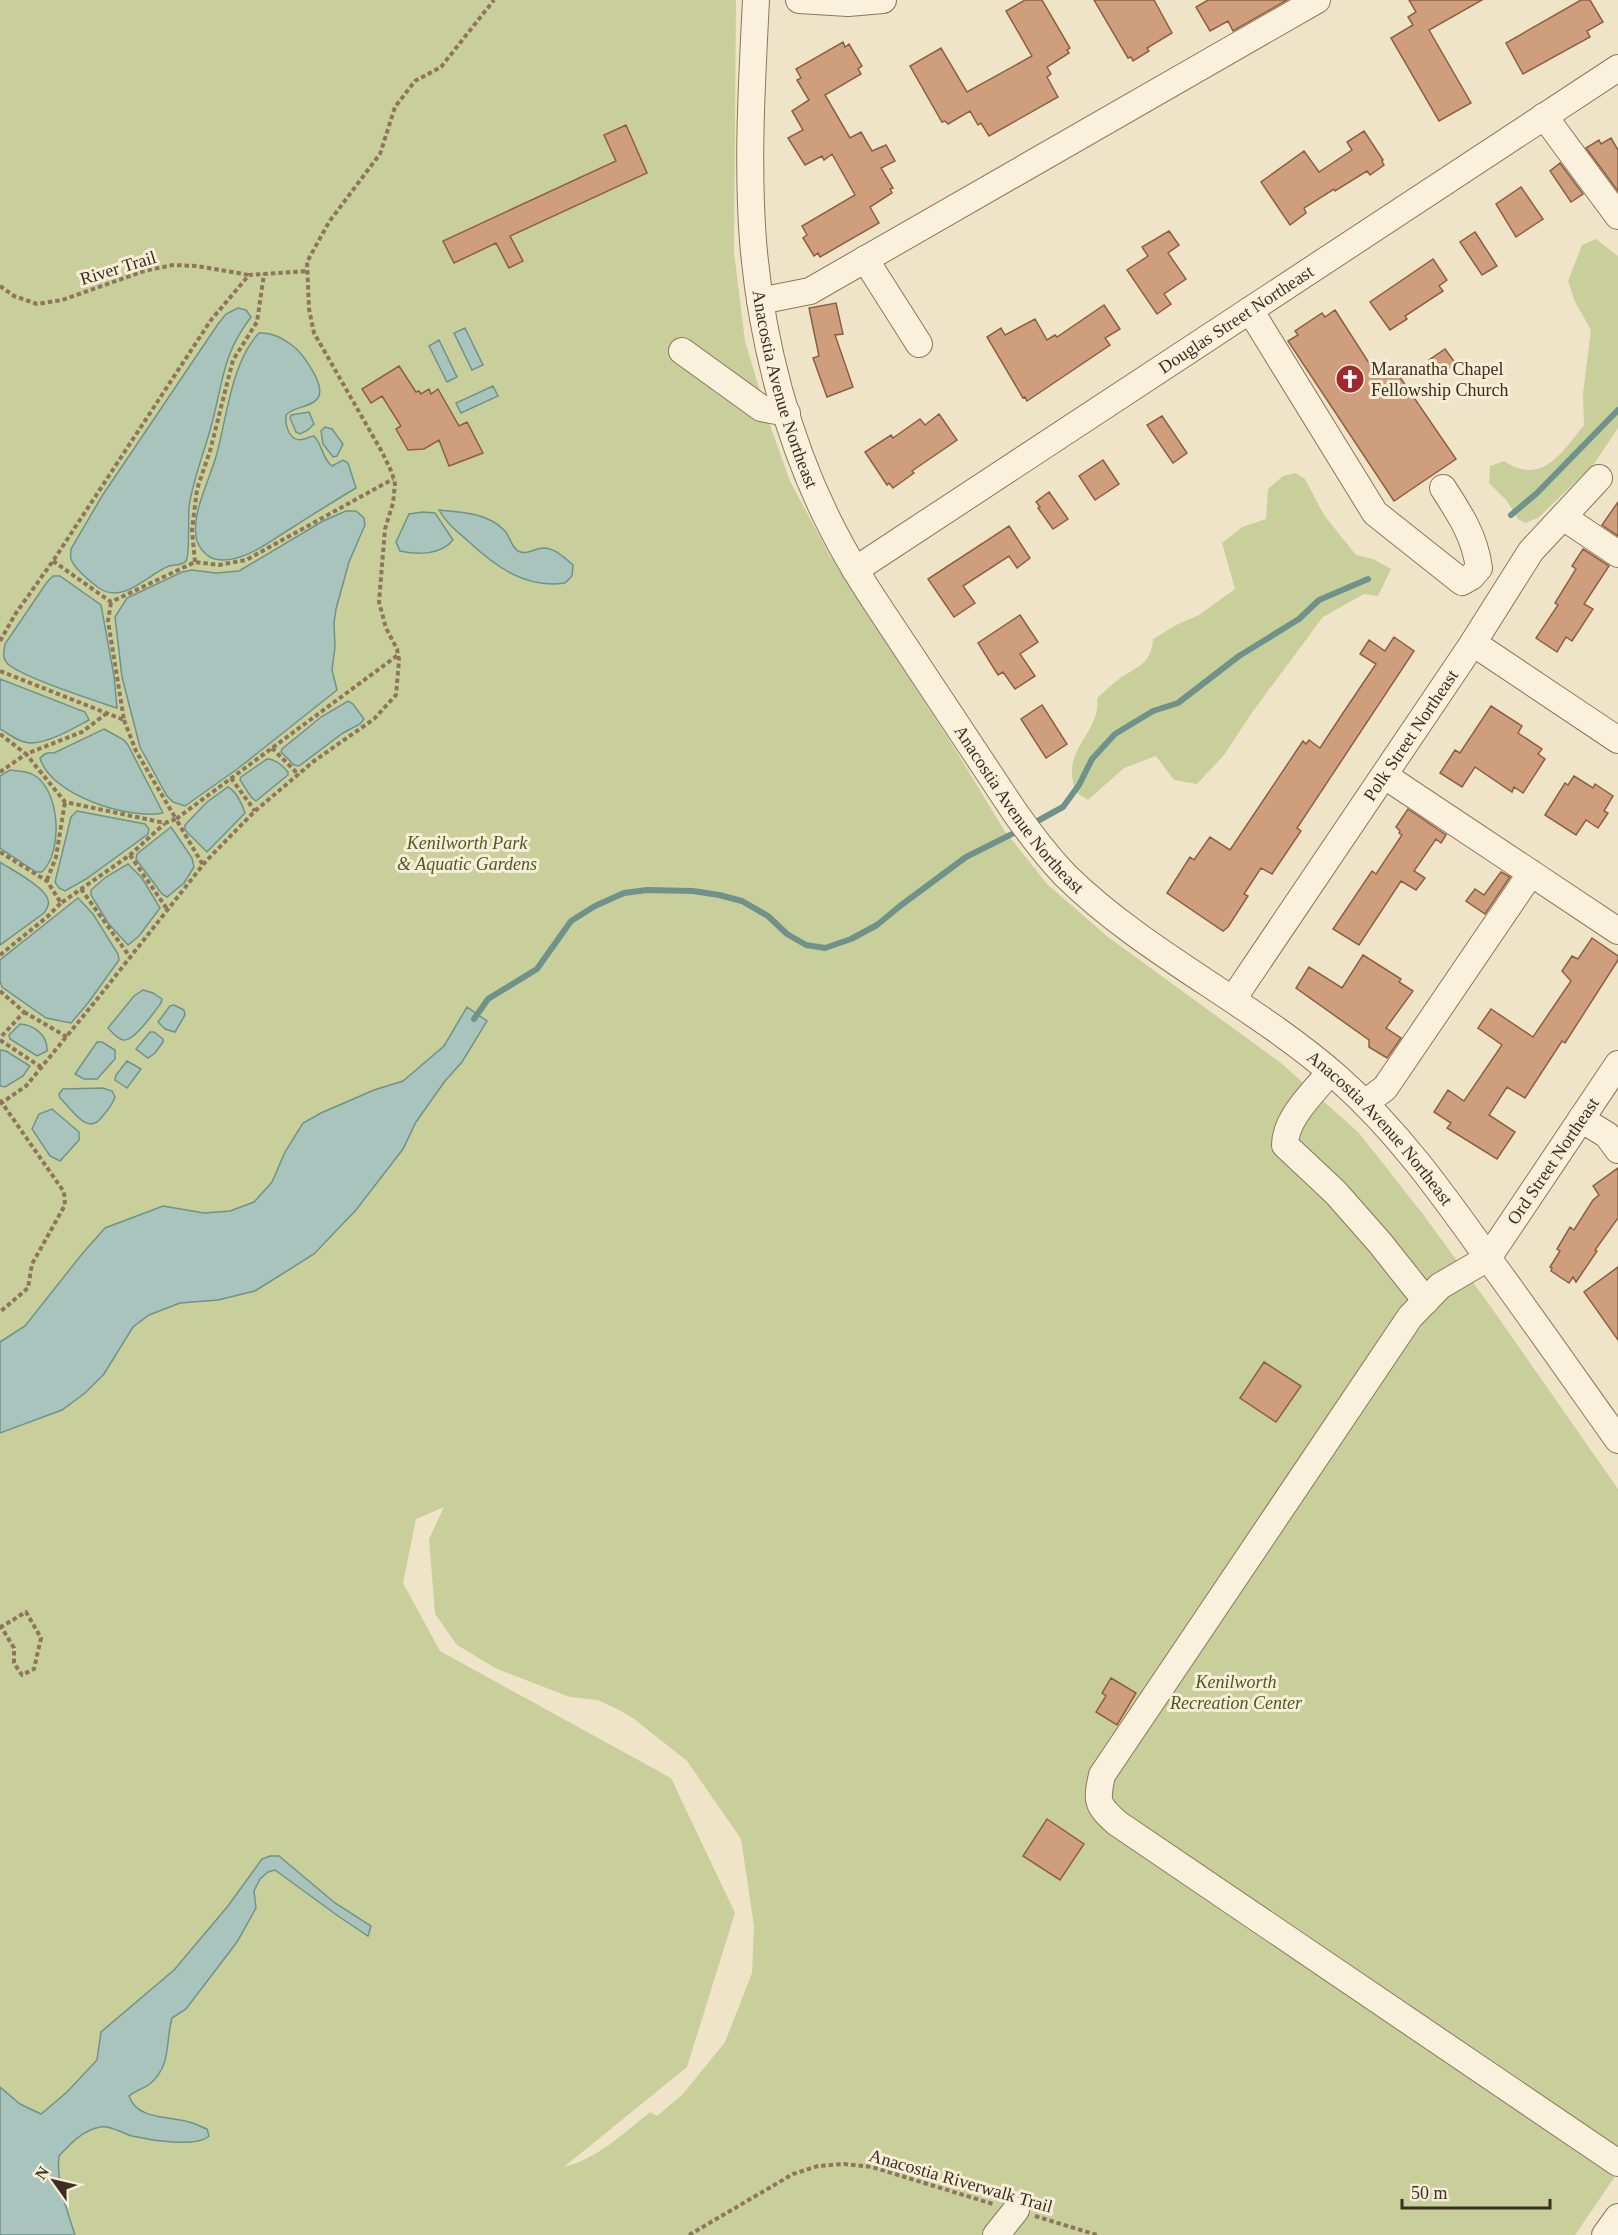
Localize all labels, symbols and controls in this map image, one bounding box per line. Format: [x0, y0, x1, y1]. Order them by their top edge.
street label: River Trail [78, 247, 158, 289]
street label: Douglas Street Northeast [1155, 261, 1317, 377]
street label: Anacostia Avenue Northeast [749, 289, 822, 491]
place label: Maranatha Chapel Fellowship Church [1371, 359, 1509, 400]
church icon: Maranatha Chapel Fellowship Church [1334, 363, 1366, 395]
street label: Polk Street Northeast [1359, 666, 1462, 805]
street label: Anacostia Avenue Northeast [950, 722, 1088, 898]
park label: Kenilworth Park & Aquatic Gardens [397, 833, 537, 874]
street label: Anacostia Avenue Northeast [1303, 1046, 1457, 1209]
street label: Ord Street Northeast [1503, 1094, 1603, 1228]
park label: Kenilworth Recreation Center [1169, 1672, 1303, 1713]
street label: Anacostia Riverwalk Trail [867, 2145, 1055, 2217]
north arrow [24, 2151, 84, 2211]
text: N [32, 2163, 53, 2182]
scale bar [1402, 2172, 1550, 2210]
text: 50 m [1411, 2183, 1448, 2203]

